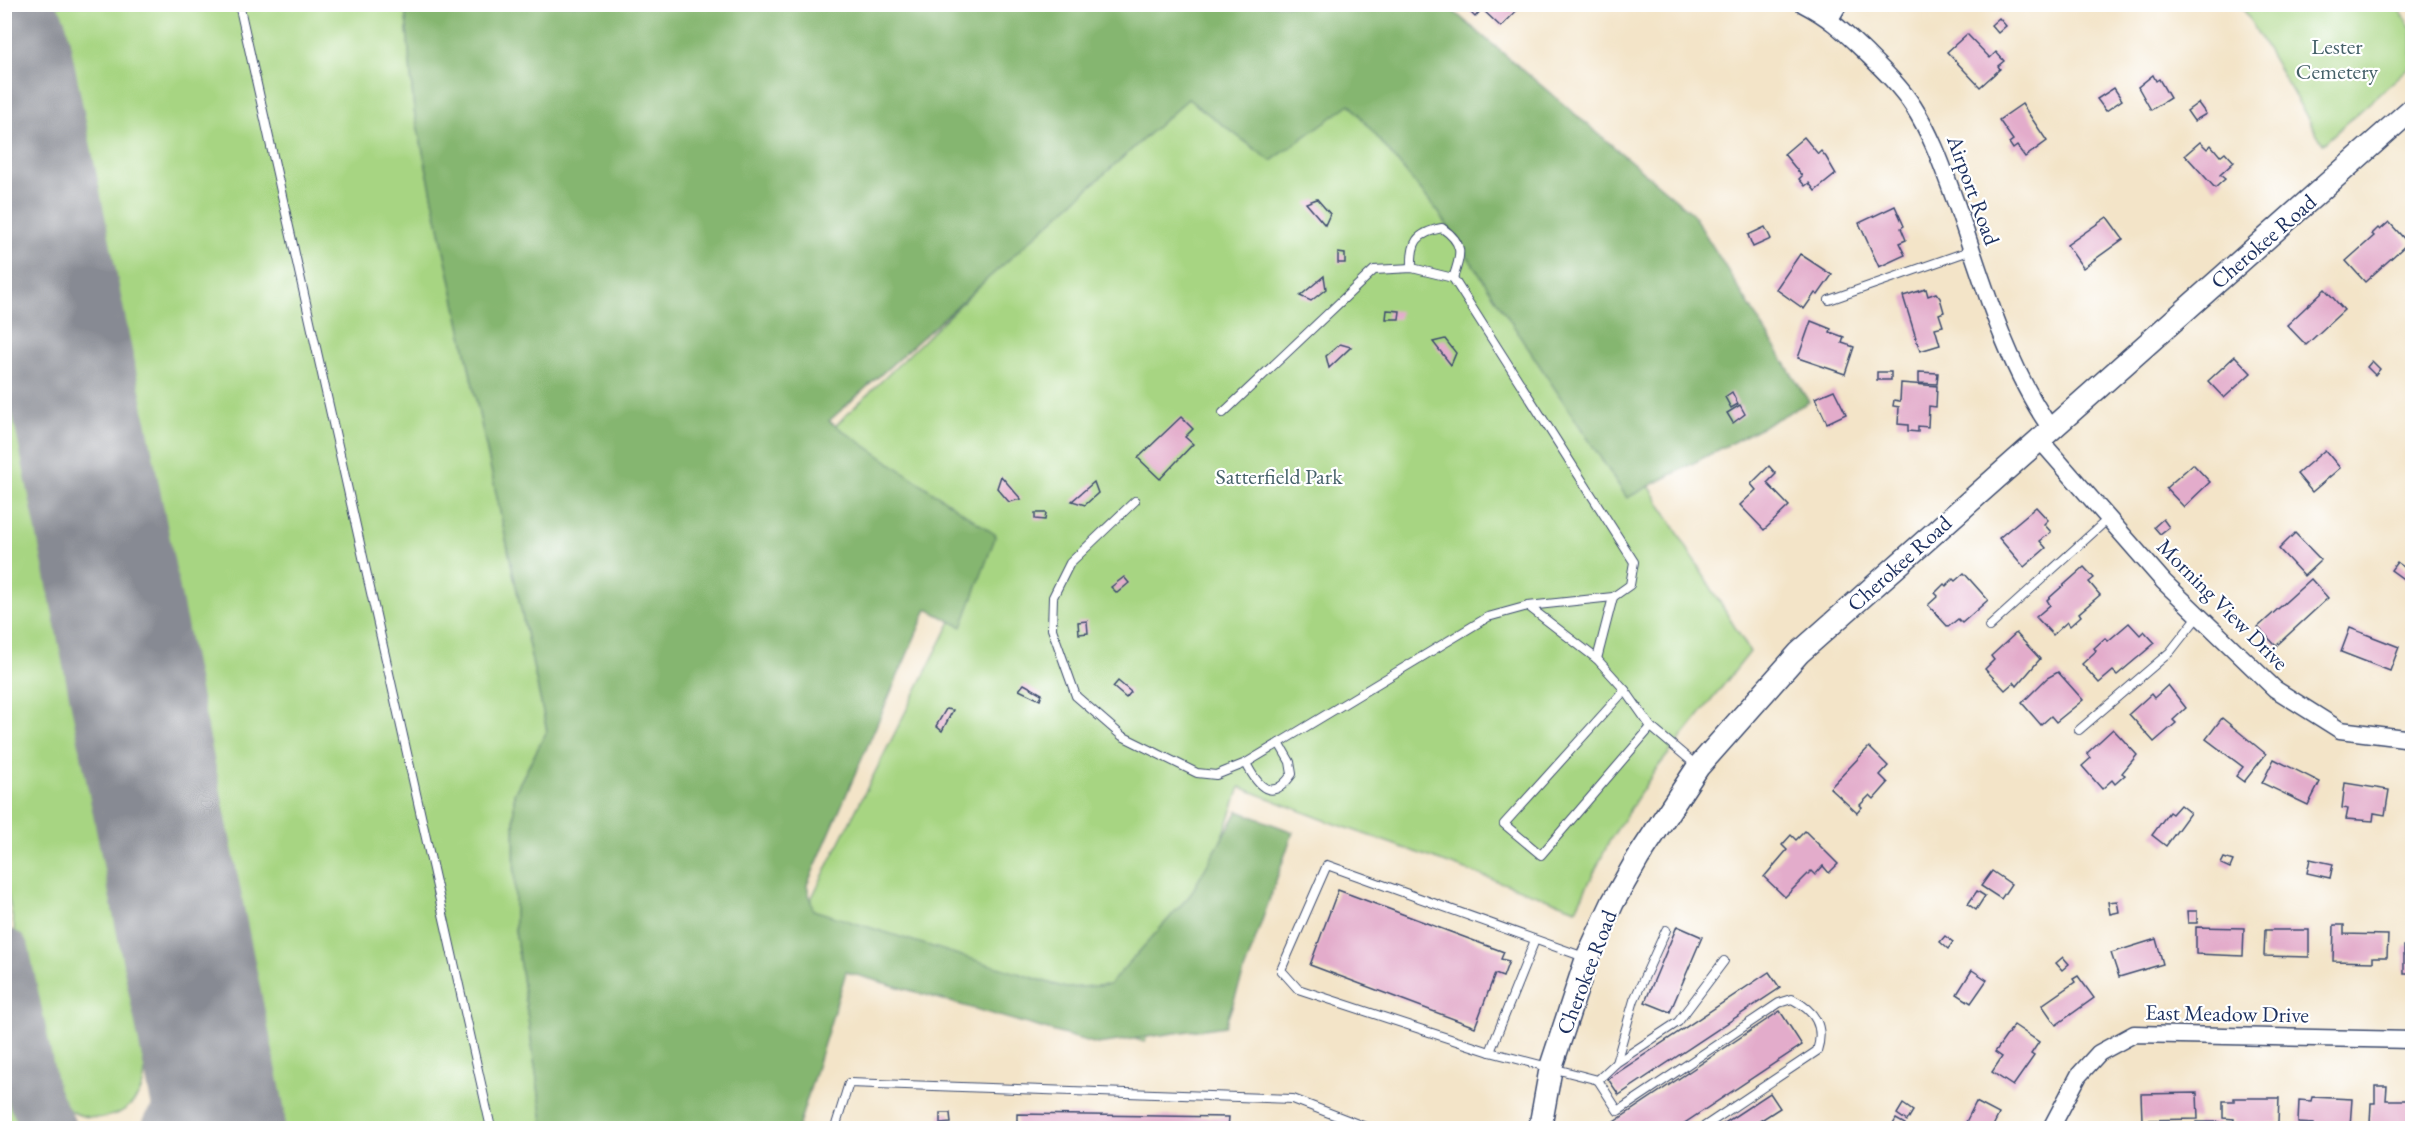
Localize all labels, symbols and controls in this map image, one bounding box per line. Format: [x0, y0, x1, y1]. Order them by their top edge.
park label: Lester Cemetery [2296, 32, 2379, 86]
street label: Airport Road [1940, 130, 2007, 250]
street label: Cherokee Road [2204, 187, 2323, 295]
park label: Satterfield Park [1215, 462, 1343, 491]
street label: Cherokee Road [1841, 508, 1958, 618]
street label: Morning View Drive [2151, 532, 2295, 677]
street label: Cherokee Road [1549, 905, 1624, 1039]
street label: East Meadow Drive [2145, 998, 2310, 1029]

